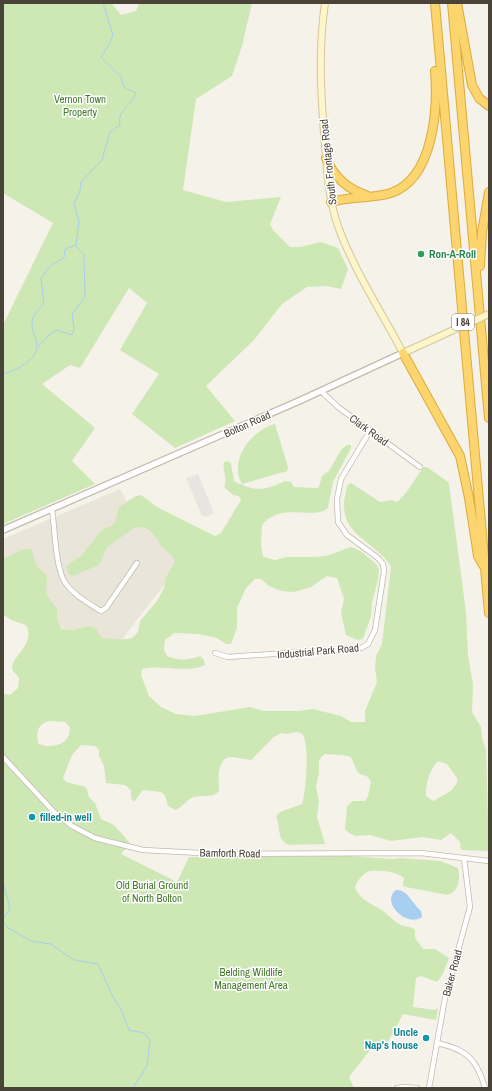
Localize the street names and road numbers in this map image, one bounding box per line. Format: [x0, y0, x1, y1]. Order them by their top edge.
street label: South Frontage Road [317, 118, 339, 206]
road number: I 84 [452, 314, 474, 330]
street label: Bolton Road [221, 408, 273, 440]
street label: Clark Road [347, 411, 391, 449]
street label: Industrial Park Road [276, 640, 360, 662]
street label: Bamforth Road [200, 845, 260, 861]
street label: Baker Road [439, 948, 465, 998]

